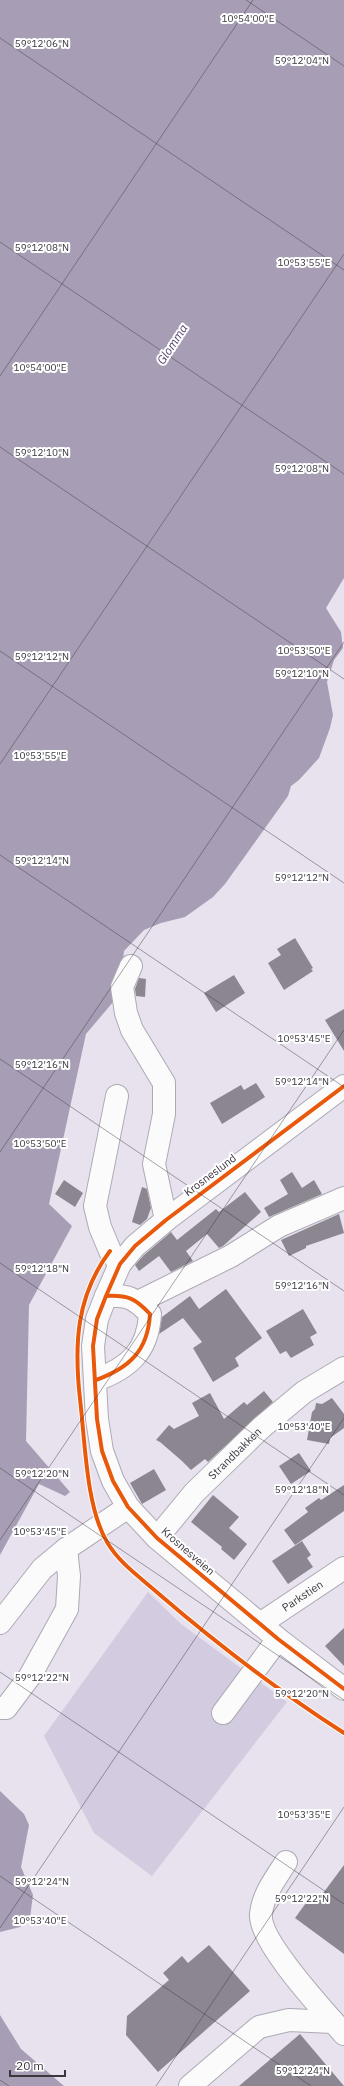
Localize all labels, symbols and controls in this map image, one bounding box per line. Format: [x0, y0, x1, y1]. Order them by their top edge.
text: 10°54'00"E [221, 12, 275, 25]
text: 59°12'06"N [15, 37, 69, 50]
text: 59°12'04"N [275, 54, 329, 67]
text: 59°12'08"N [15, 241, 69, 254]
text: 10°53'55"E [277, 256, 331, 269]
water label: Glomma [153, 321, 191, 367]
text: 10°54'00"E [13, 361, 67, 374]
text: 59°12'10"N [15, 446, 69, 459]
text: 59°12'08"N [275, 462, 329, 475]
text: 10°53'50"E [277, 644, 331, 657]
text: 59°12'12"N [15, 650, 69, 663]
text: 59°12'10"N [275, 667, 329, 680]
text: 10°53'55"E [13, 749, 67, 762]
text: 59°12'14"N [15, 854, 69, 867]
text: 59°12'12"N [275, 871, 329, 884]
text: 10°53'45"E [277, 1032, 331, 1045]
text: 59°12'16"N [15, 1058, 69, 1071]
text: 59°12'14"N [275, 1075, 329, 1088]
text: 10°53'50"E [13, 1137, 67, 1150]
street label: Krosneslund [181, 1151, 239, 1199]
text: 59°12'18"N [15, 1262, 69, 1275]
text: 59°12'16"N [275, 1279, 329, 1292]
text: 10°53'40"E [277, 1420, 331, 1433]
street label: Strandbakken [205, 1424, 264, 1482]
text: 59°12'20"N [15, 1467, 69, 1480]
text: 59°12'18"N [275, 1483, 329, 1496]
street label: Krosnesveien [158, 1524, 218, 1578]
text: 10°53'45"E [13, 1525, 67, 1538]
street label: Parkstien [279, 1577, 326, 1614]
text: 59°12'22"N [15, 1671, 69, 1684]
text: 59°12'20"N [275, 1687, 329, 1700]
text: 10°53'35"E [277, 1808, 331, 1821]
text: 59°12'24"N [15, 1875, 69, 1888]
text: 59°12'22"N [275, 1892, 329, 1905]
text: 10°53'40"E [13, 1914, 67, 1927]
scale bar [10, 2052, 65, 2078]
text: 20 m [16, 2058, 44, 2073]
text: 59°12'24"N [276, 2064, 330, 2077]

